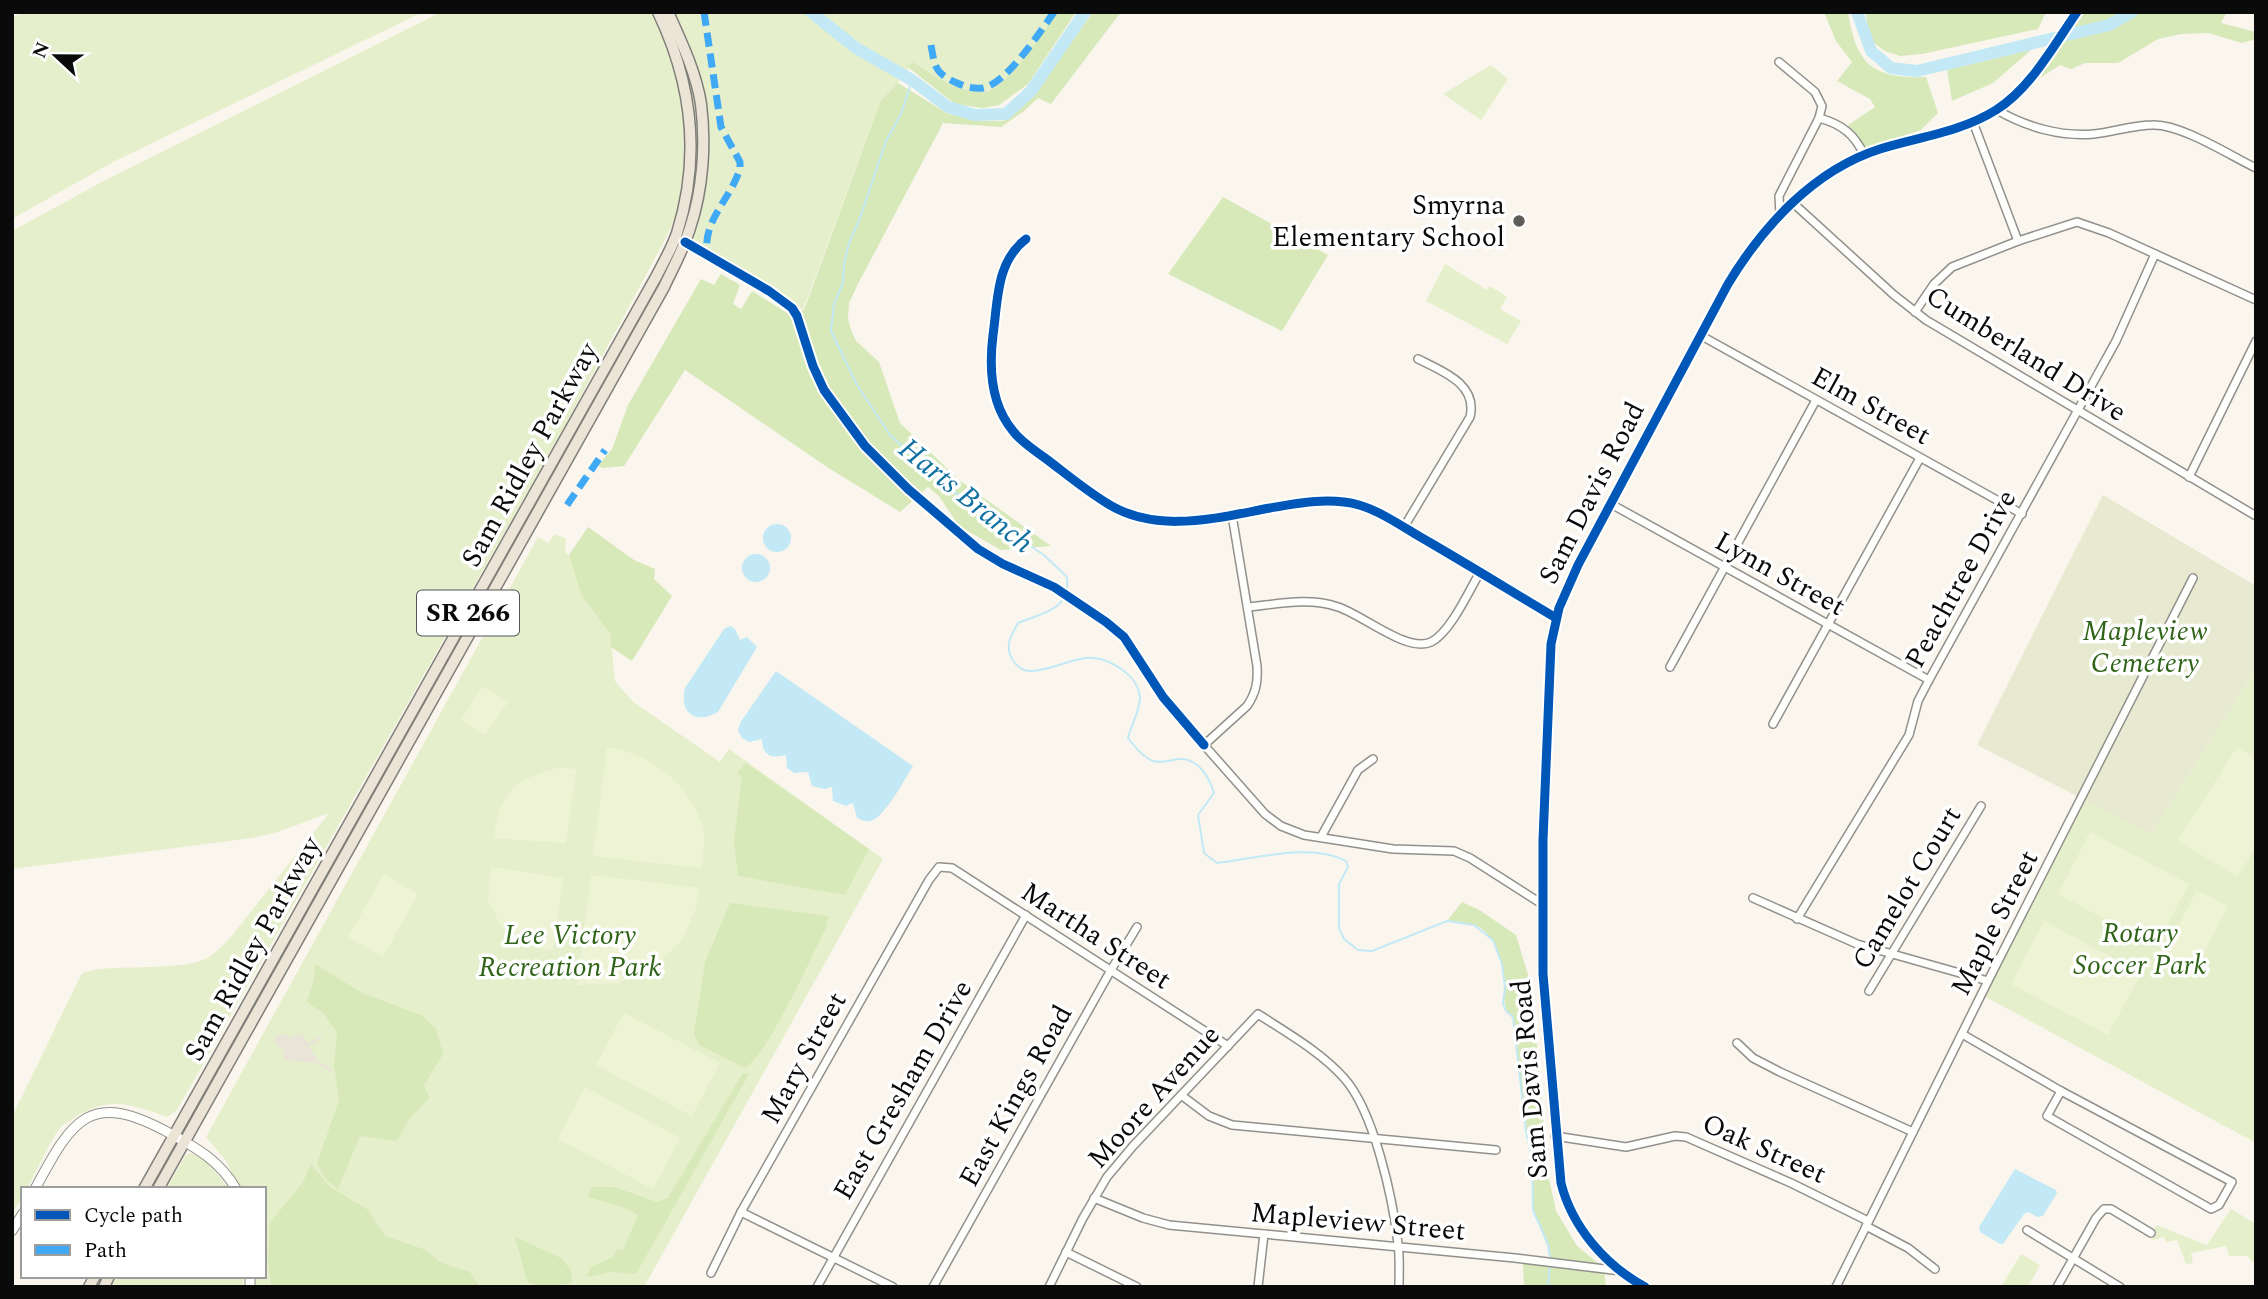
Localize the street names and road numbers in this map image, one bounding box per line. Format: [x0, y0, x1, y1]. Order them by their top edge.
street label: Cumberland Drive [1917, 275, 2135, 433]
street label: Sam Ridley Parkway [450, 333, 610, 575]
street label: Elm Street [1803, 355, 1939, 457]
street label: Sam Davis Road [1527, 394, 1657, 592]
street label: Peachtree Drive [1894, 482, 2028, 676]
street label: Lynn Street [1707, 520, 1853, 628]
road number: SR 266 [417, 590, 519, 636]
street label: Camelot Court [1841, 798, 1973, 978]
street label: Sam Ridley Parkway [173, 827, 333, 1069]
street label: Maple Street [1940, 842, 2050, 1003]
street label: Martha Street [1012, 871, 1180, 1001]
street label: East Gresham Drive [822, 972, 984, 1208]
street label: Sam Davis Road [1500, 977, 1560, 1181]
street label: Mary Street [750, 984, 858, 1132]
street label: East Kings Road [948, 997, 1084, 1195]
street label: Moore Avenue [1077, 1015, 1231, 1179]
street label: Oak Street [1695, 1102, 1833, 1196]
street label: Mapleview Street [1249, 1191, 1467, 1253]

